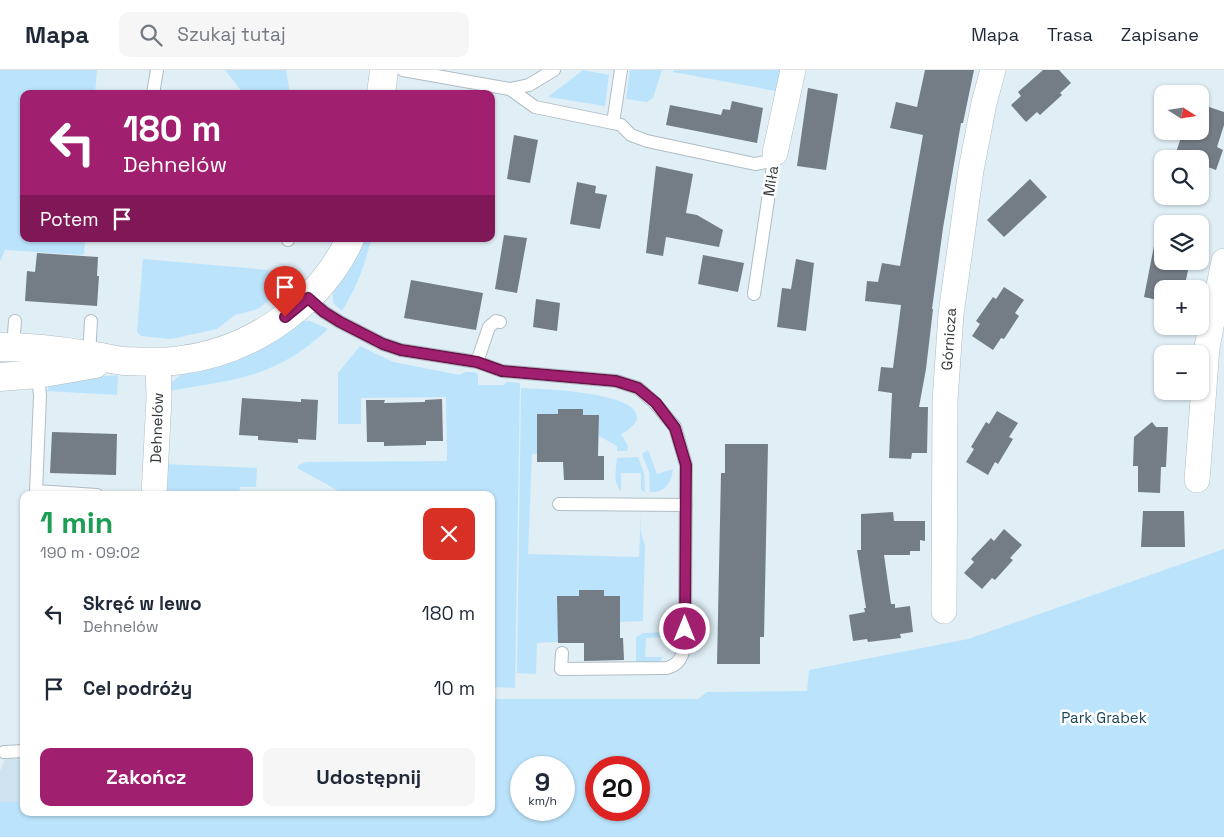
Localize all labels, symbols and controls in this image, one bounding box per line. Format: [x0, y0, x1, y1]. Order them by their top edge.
search box [119, 12, 469, 57]
text: Mapa [25, 19, 89, 50]
icon: search [137, 21, 165, 49]
text: Szukaj tutaj [177, 22, 286, 47]
text: Mapa [971, 23, 1019, 46]
text: Trasa [1047, 23, 1093, 46]
text: Zapisane [1121, 23, 1199, 46]
north arrow [1154, 85, 1209, 140]
map controls [1154, 85, 1209, 400]
text: 180 m [123, 107, 221, 151]
icon: left [40, 110, 105, 175]
text: Dehnelów [123, 150, 227, 178]
button: search [1154, 150, 1209, 205]
street label: Miła [759, 164, 782, 198]
icon: arrive [108, 205, 136, 233]
text: Potem [40, 207, 98, 232]
button: layers [1154, 215, 1209, 270]
pin [264, 266, 306, 317]
icon: arrive [271, 273, 299, 301]
button: + [1154, 280, 1209, 335]
street label: Górnicza [937, 307, 960, 371]
button: − [1154, 345, 1209, 400]
street label: Dehnelów [146, 392, 167, 464]
text: 1 min [40, 503, 113, 542]
button: close [423, 508, 475, 560]
text: 190 m · 09:02 [40, 542, 140, 563]
text: Skręć w lewo [83, 591, 202, 616]
icon: left [40, 600, 68, 628]
text: 180 m [422, 601, 475, 626]
position arrow [658, 602, 710, 654]
text: Dehnelów [83, 616, 159, 637]
icon: arrive [40, 675, 68, 703]
text: Cel podróży [83, 676, 192, 701]
text: 10 m [434, 676, 475, 701]
park label: Park Grabek [1061, 708, 1147, 727]
button: Zakończ [40, 748, 253, 806]
button: Udostępnij [263, 748, 475, 806]
speed limit sign: 20 [585, 756, 650, 821]
text: 9 [535, 766, 550, 798]
text: km/h [528, 793, 557, 809]

